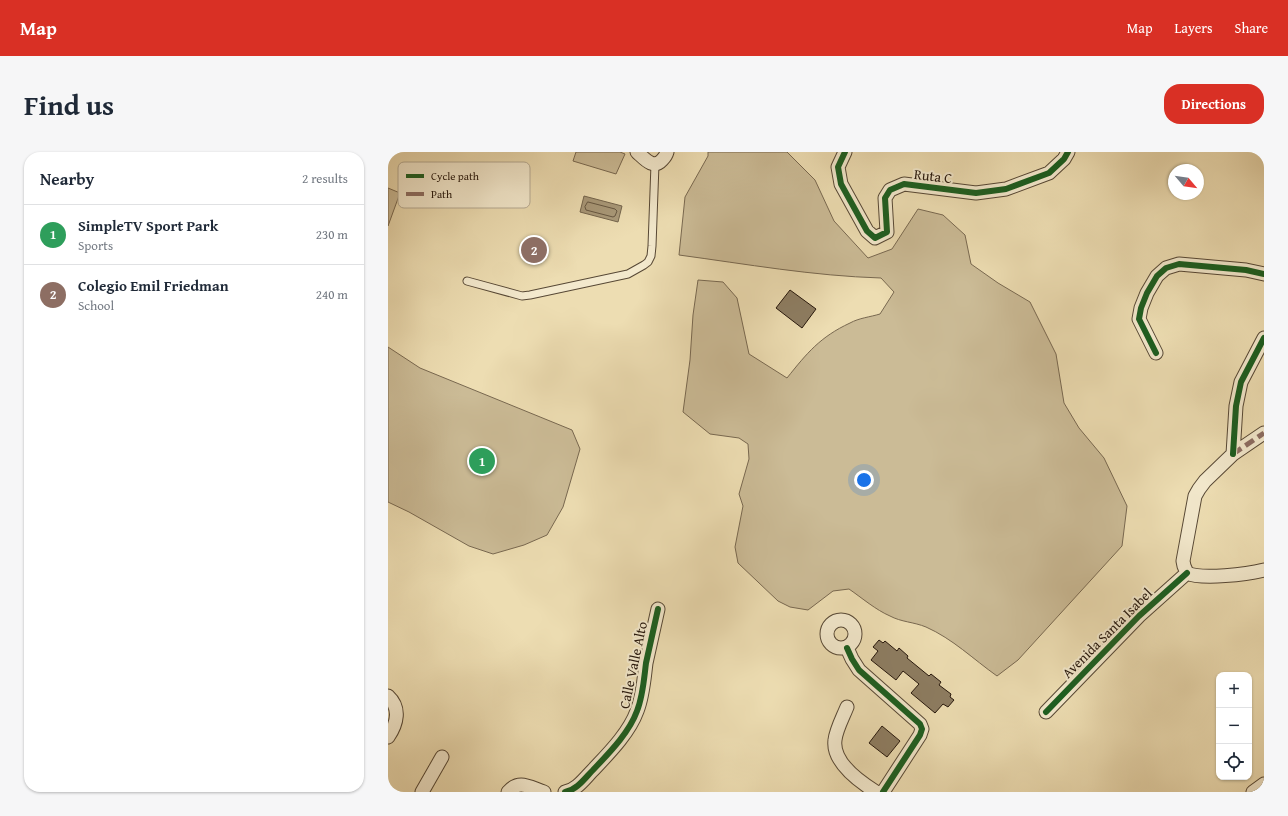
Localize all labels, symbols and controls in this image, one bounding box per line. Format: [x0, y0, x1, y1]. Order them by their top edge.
text: Map [20, 14, 57, 42]
text: Map [1127, 18, 1153, 38]
text: Layers [1175, 18, 1213, 38]
text: Share [1235, 18, 1268, 38]
text: Find us [24, 84, 114, 125]
button: Directions [1164, 84, 1264, 124]
legend [398, 162, 530, 208]
street label: Ruta C [913, 164, 953, 188]
north arrow [1168, 164, 1204, 200]
text: Nearby [40, 166, 94, 191]
text: Cycle path [431, 168, 480, 184]
text: 2 results [302, 169, 348, 188]
text: Path [431, 186, 453, 202]
text: SimpleTV Sport Park [78, 215, 218, 236]
text: 1 [50, 225, 56, 244]
text: 230 m [316, 225, 348, 244]
pin: 2 [521, 235, 547, 265]
text: Sports [78, 236, 113, 255]
text: Colegio Emil Friedman [78, 275, 229, 296]
text: 2 [50, 285, 56, 304]
text: 240 m [316, 285, 348, 304]
text: School [78, 296, 114, 315]
pin: 1 [469, 446, 495, 476]
your location [854, 470, 874, 490]
street label: Avenida Santa Isabel [1057, 583, 1157, 683]
street label: Calle Valle Alto [614, 620, 652, 710]
map controls [1216, 672, 1252, 780]
button: + [1216, 672, 1252, 708]
button: − [1216, 708, 1252, 744]
button: locate [1216, 744, 1252, 780]

